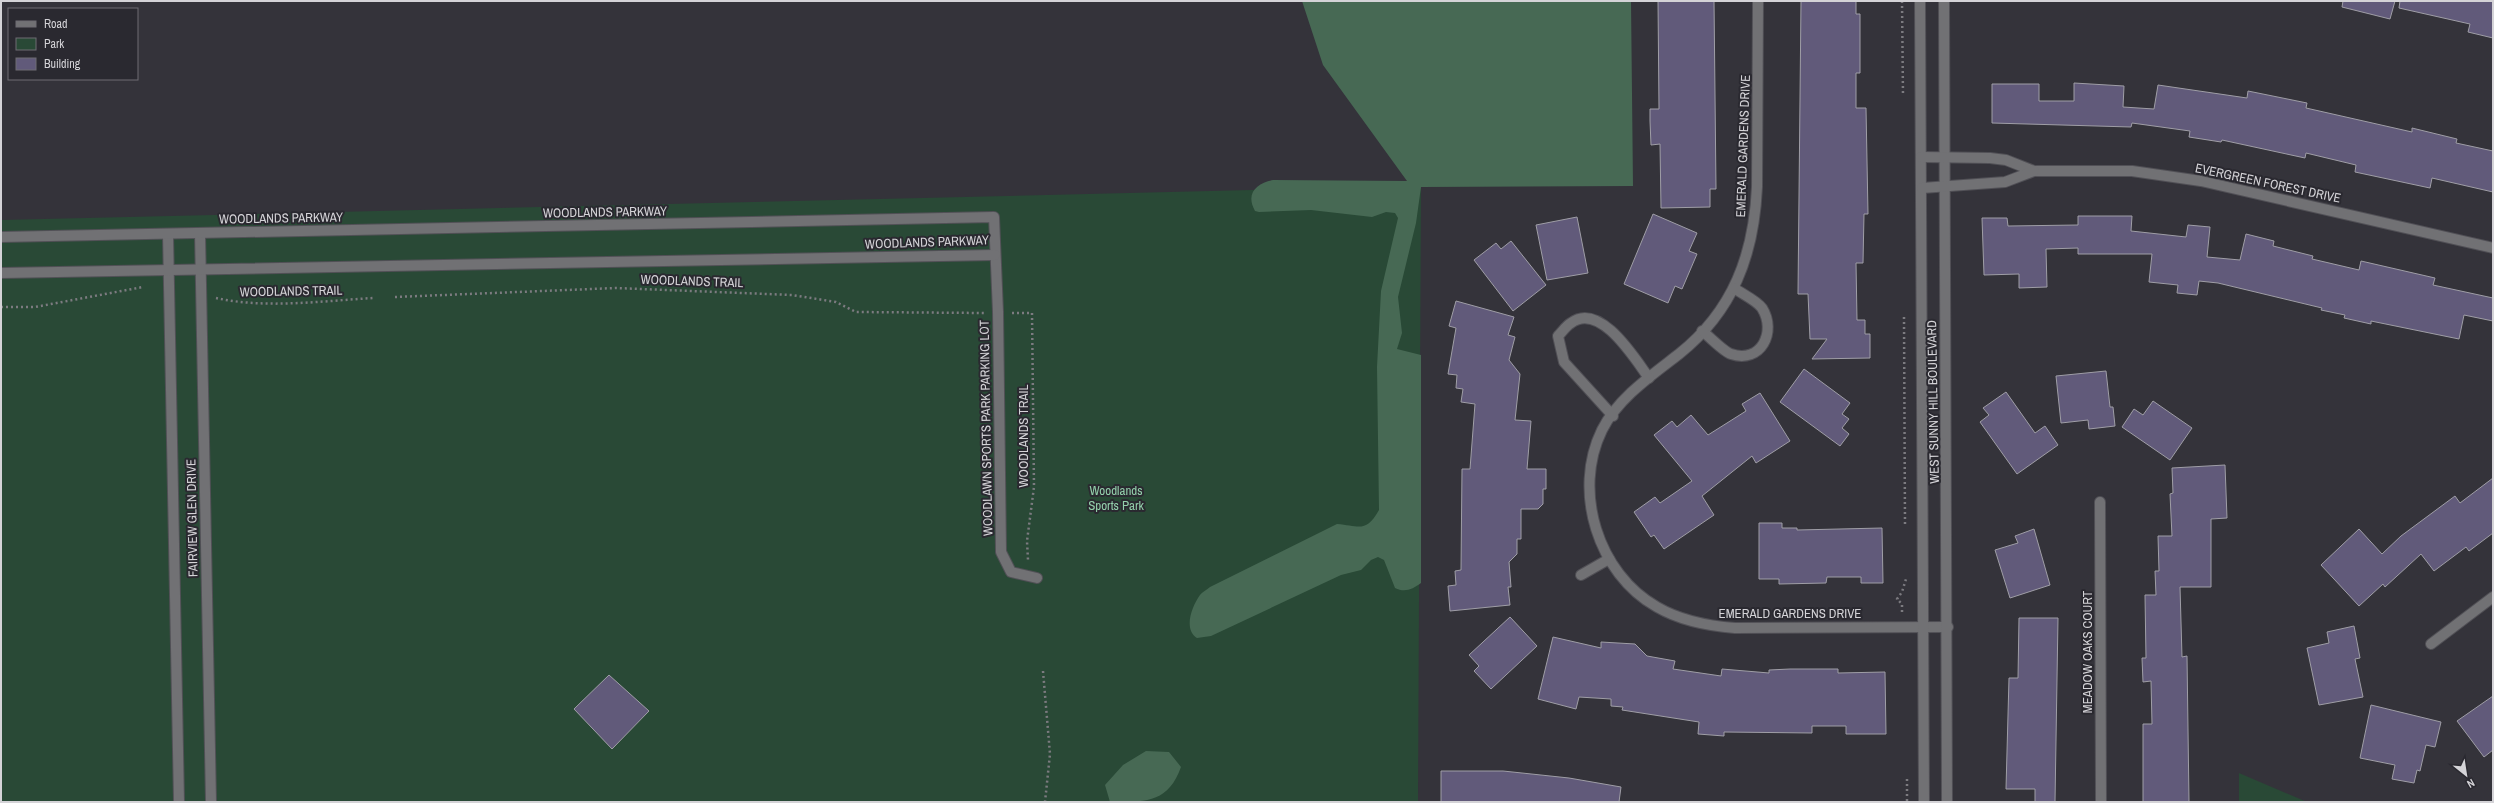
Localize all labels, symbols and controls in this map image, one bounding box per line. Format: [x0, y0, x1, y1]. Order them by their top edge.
legend [8, 8, 138, 80]
text: Road [44, 16, 68, 32]
text: Park [44, 36, 64, 52]
text: Building [44, 56, 81, 72]
street label: EMERALD GARDENS DRIVE [1732, 74, 1754, 218]
street label: EVERGREEN FOREST DRIVE [2194, 159, 2342, 207]
street label: WOODLANDS PARKWAY [543, 202, 667, 222]
street label: WOODLANDS PARKWAY [219, 208, 343, 228]
street label: WOODLANDS PARKWAY [865, 231, 989, 253]
street label: WOODLANDS TRAIL [640, 271, 744, 291]
street label: WOODLANDS TRAIL [239, 282, 343, 300]
street label: WOODLAWN SPORTS PARK PARKING LOT [976, 319, 996, 536]
street label: WEST SUNNY HILL BOULEVARD [1923, 320, 1943, 484]
street label: WOODLANDS TRAIL [1015, 384, 1032, 487]
street label: FAIRVIEW GLEN DRIVE [182, 459, 202, 577]
park label: Woodlands Sports Park [1088, 482, 1145, 514]
street label: MEADOW OAKS COURT [2079, 590, 2096, 713]
street label: EMERALD GARDENS DRIVE [1719, 605, 1861, 622]
north arrow [2446, 755, 2486, 795]
text: N [2465, 776, 2477, 791]

